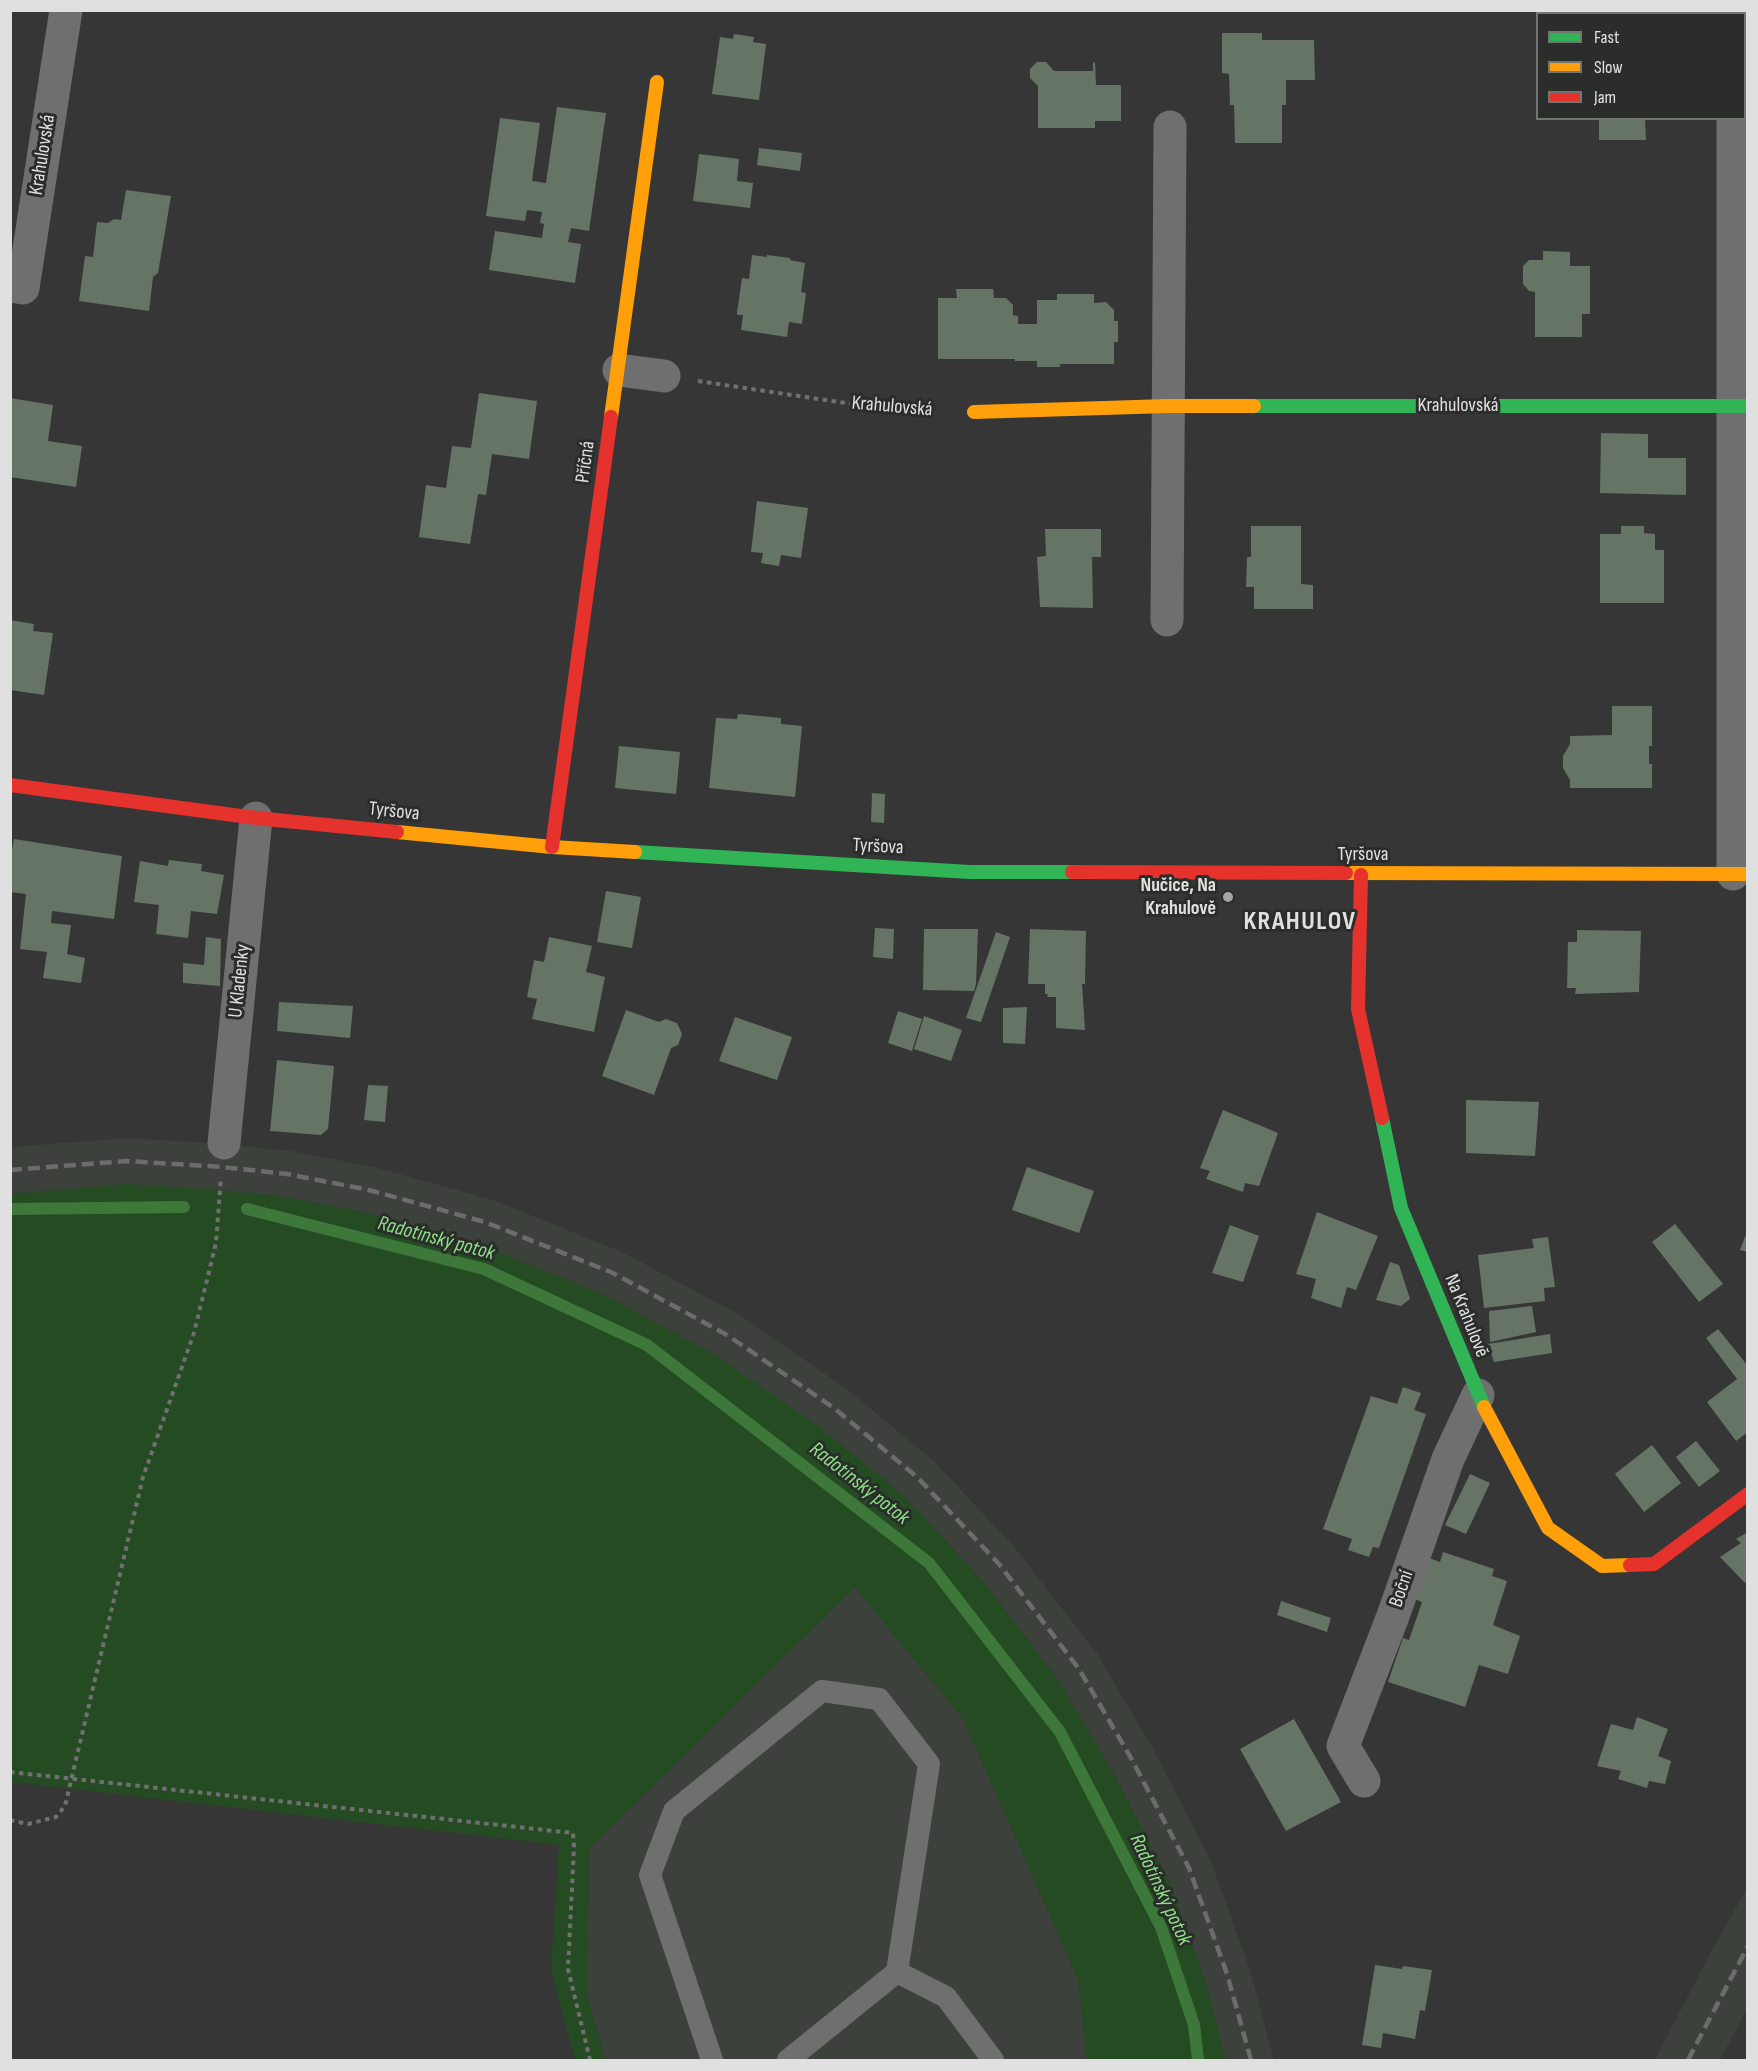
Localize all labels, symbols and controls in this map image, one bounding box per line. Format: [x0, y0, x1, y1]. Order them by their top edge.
legend [1536, 12, 1746, 120]
text: Fast [1594, 27, 1619, 48]
text: Slow [1594, 57, 1623, 78]
text: Jam [1594, 87, 1616, 108]
street label: Krahulovská [25, 113, 61, 197]
street label: Krahulovská [851, 392, 933, 422]
street label: Krahulovská [1417, 394, 1499, 418]
street label: Příčná [571, 440, 601, 484]
street label: Tyršova [367, 797, 421, 827]
street label: Tyršova [852, 834, 904, 860]
street label: Tyršova [1338, 843, 1388, 867]
place label: Nučice, Na Krahulově [1140, 874, 1216, 921]
marker: Nučice, Na Krahulově [1221, 890, 1235, 904]
district label: KRAHULOV [1243, 906, 1357, 938]
street label: U Kladenky [224, 943, 256, 1019]
water label: Radotínský potok [375, 1211, 497, 1267]
street label: Na Krahulově [1438, 1271, 1494, 1361]
water label: Radotínský potok [804, 1437, 914, 1531]
street label: Boční [1385, 1567, 1419, 1611]
water label: Radotínský potok [1123, 1830, 1197, 1950]

